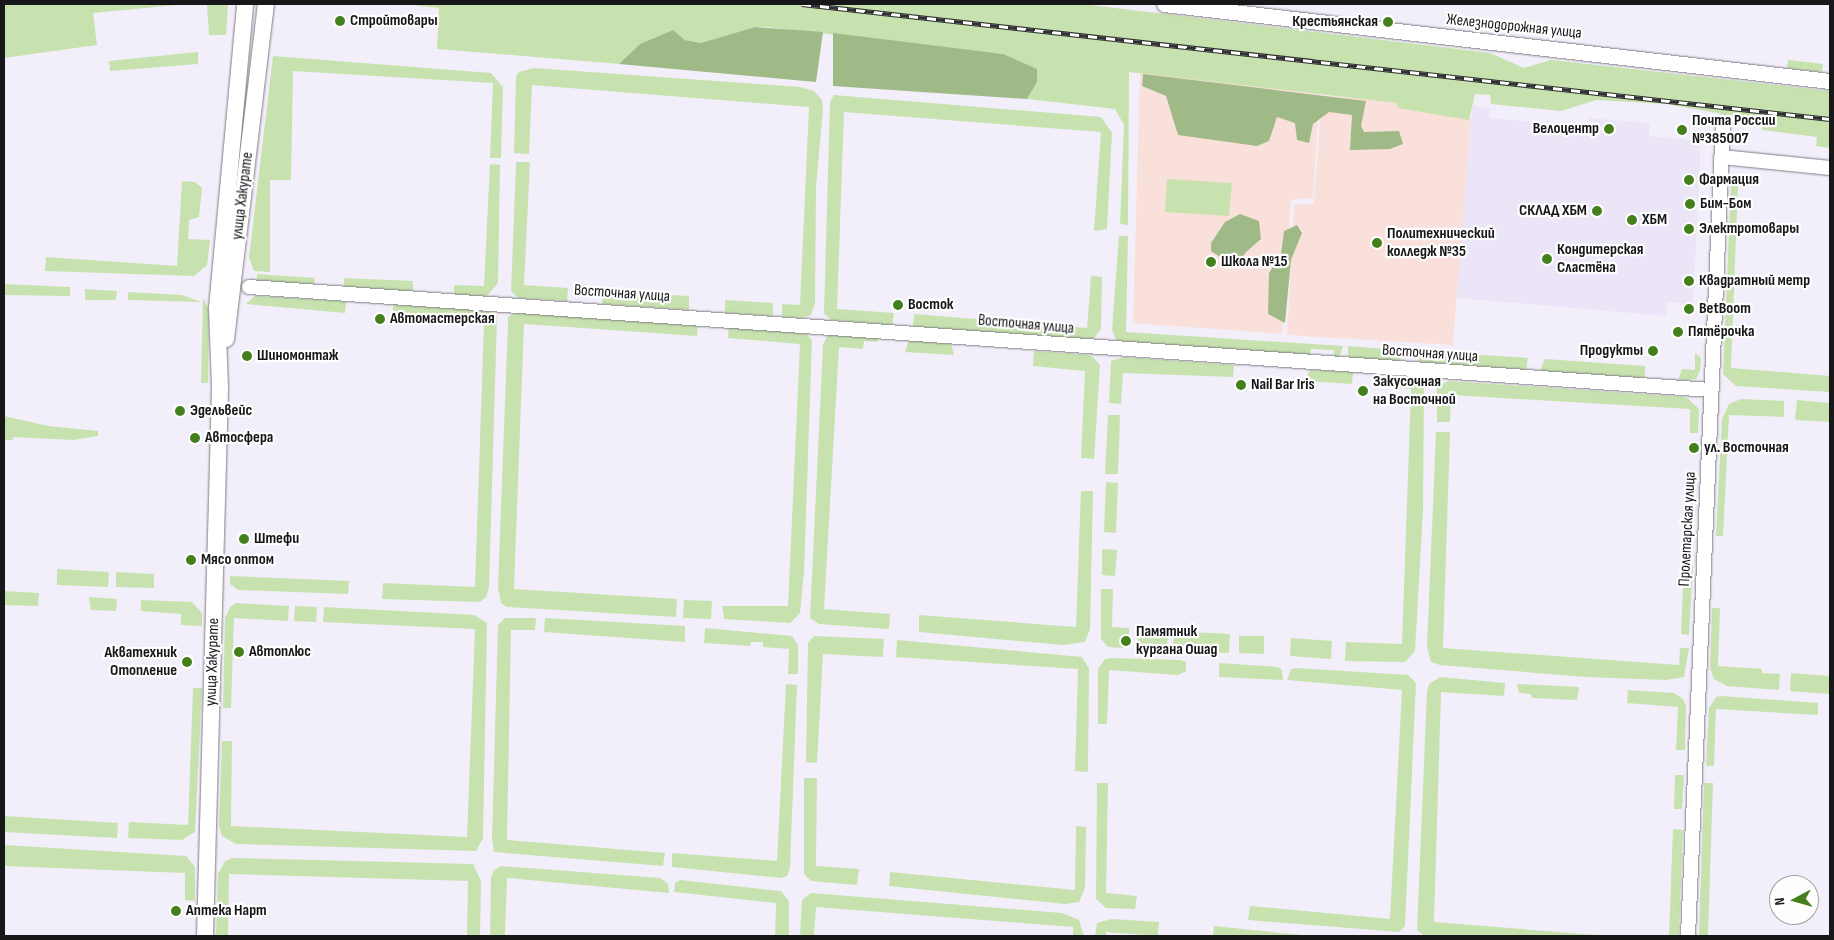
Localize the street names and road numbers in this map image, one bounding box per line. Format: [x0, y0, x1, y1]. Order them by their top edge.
street label: Железнодорожная улица [1445, 10, 1583, 44]
street label: улица Хакурате [228, 151, 258, 241]
street label: Восточная улица [573, 281, 671, 307]
street label: Восточная улица [977, 311, 1075, 339]
street label: Восточная улица [1381, 341, 1479, 367]
street label: Пролетарская улица [1675, 471, 1701, 587]
street label: улица Хакурате [202, 618, 224, 706]

